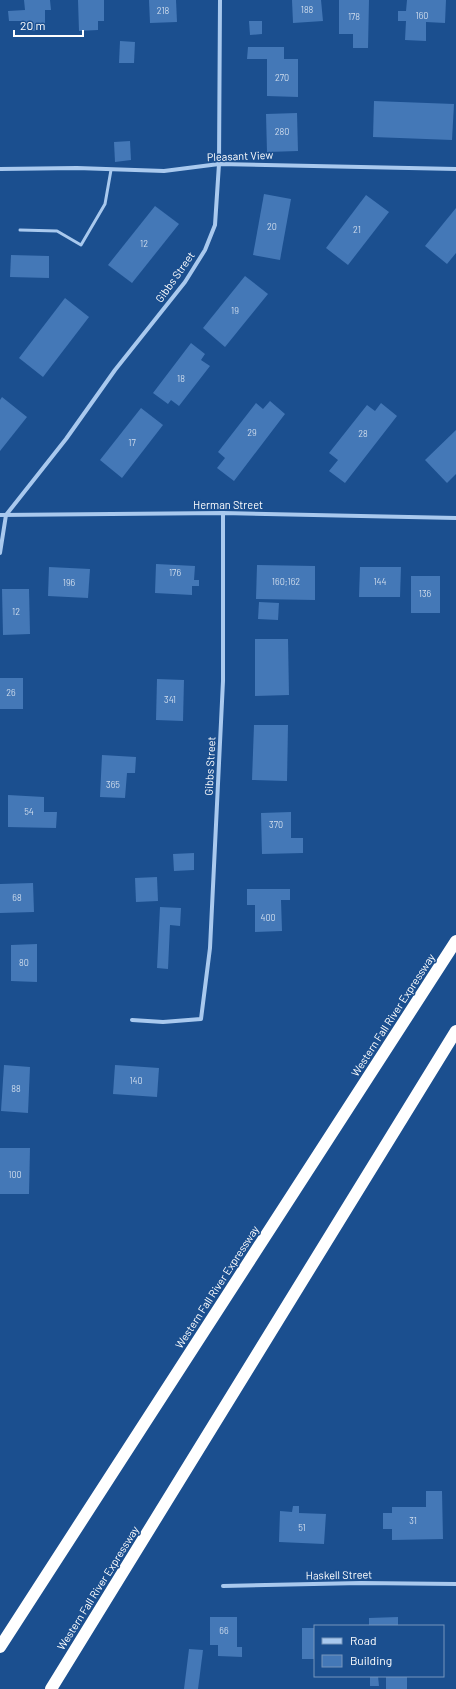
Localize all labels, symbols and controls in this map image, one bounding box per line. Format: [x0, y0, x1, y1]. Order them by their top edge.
house number: 188 [301, 4, 314, 15]
house number: 218 [157, 5, 170, 16]
house number: 160 [416, 10, 428, 21]
house number: 178 [348, 11, 360, 22]
scale bar [14, 12, 83, 38]
text: 20 m [20, 18, 46, 32]
house number: 270 [275, 72, 289, 83]
house number: 280 [275, 126, 289, 137]
street label: Pleasant View [207, 148, 273, 163]
house number: 20 [267, 221, 277, 232]
house number: 21 [353, 224, 361, 235]
house number: 12 [140, 238, 148, 249]
street label: Gibbs Street [152, 249, 197, 305]
house number: 19 [231, 305, 239, 316]
house number: 18 [177, 373, 185, 384]
house number: 29 [247, 427, 257, 438]
house number: 28 [358, 428, 368, 439]
house number: 17 [128, 437, 136, 448]
street label: Herman Street [193, 498, 263, 511]
house number: 176 [169, 567, 181, 578]
house number: 160;162 [272, 576, 300, 587]
house number: 144 [373, 576, 387, 587]
house number: 196 [63, 577, 76, 588]
house number: 136 [419, 588, 432, 599]
house number: 12 [12, 606, 20, 617]
house number: 26 [6, 687, 16, 698]
house number: 341 [164, 694, 176, 705]
street label: Gibbs Street [201, 736, 218, 796]
house number: 365 [106, 779, 120, 790]
house number: 54 [24, 806, 34, 817]
house number: 370 [269, 819, 283, 830]
house number: 68 [12, 892, 22, 903]
house number: 400 [260, 912, 276, 923]
street label: Western Fall River Expressway [348, 951, 437, 1078]
house number: 80 [19, 957, 29, 968]
house number: 140 [129, 1075, 143, 1086]
house number: 88 [11, 1083, 21, 1094]
house number: 100 [8, 1169, 22, 1180]
street label: Western Fall River Expressway [172, 1223, 261, 1350]
house number: 31 [409, 1515, 417, 1526]
house number: 51 [298, 1522, 306, 1533]
street label: Western Fall River Expressway [54, 1523, 141, 1652]
street label: Haskell Street [306, 1567, 372, 1582]
house number: 66 [219, 1625, 229, 1636]
legend [314, 1625, 444, 1677]
text: Road [350, 1633, 377, 1647]
text: Building [350, 1653, 392, 1667]

